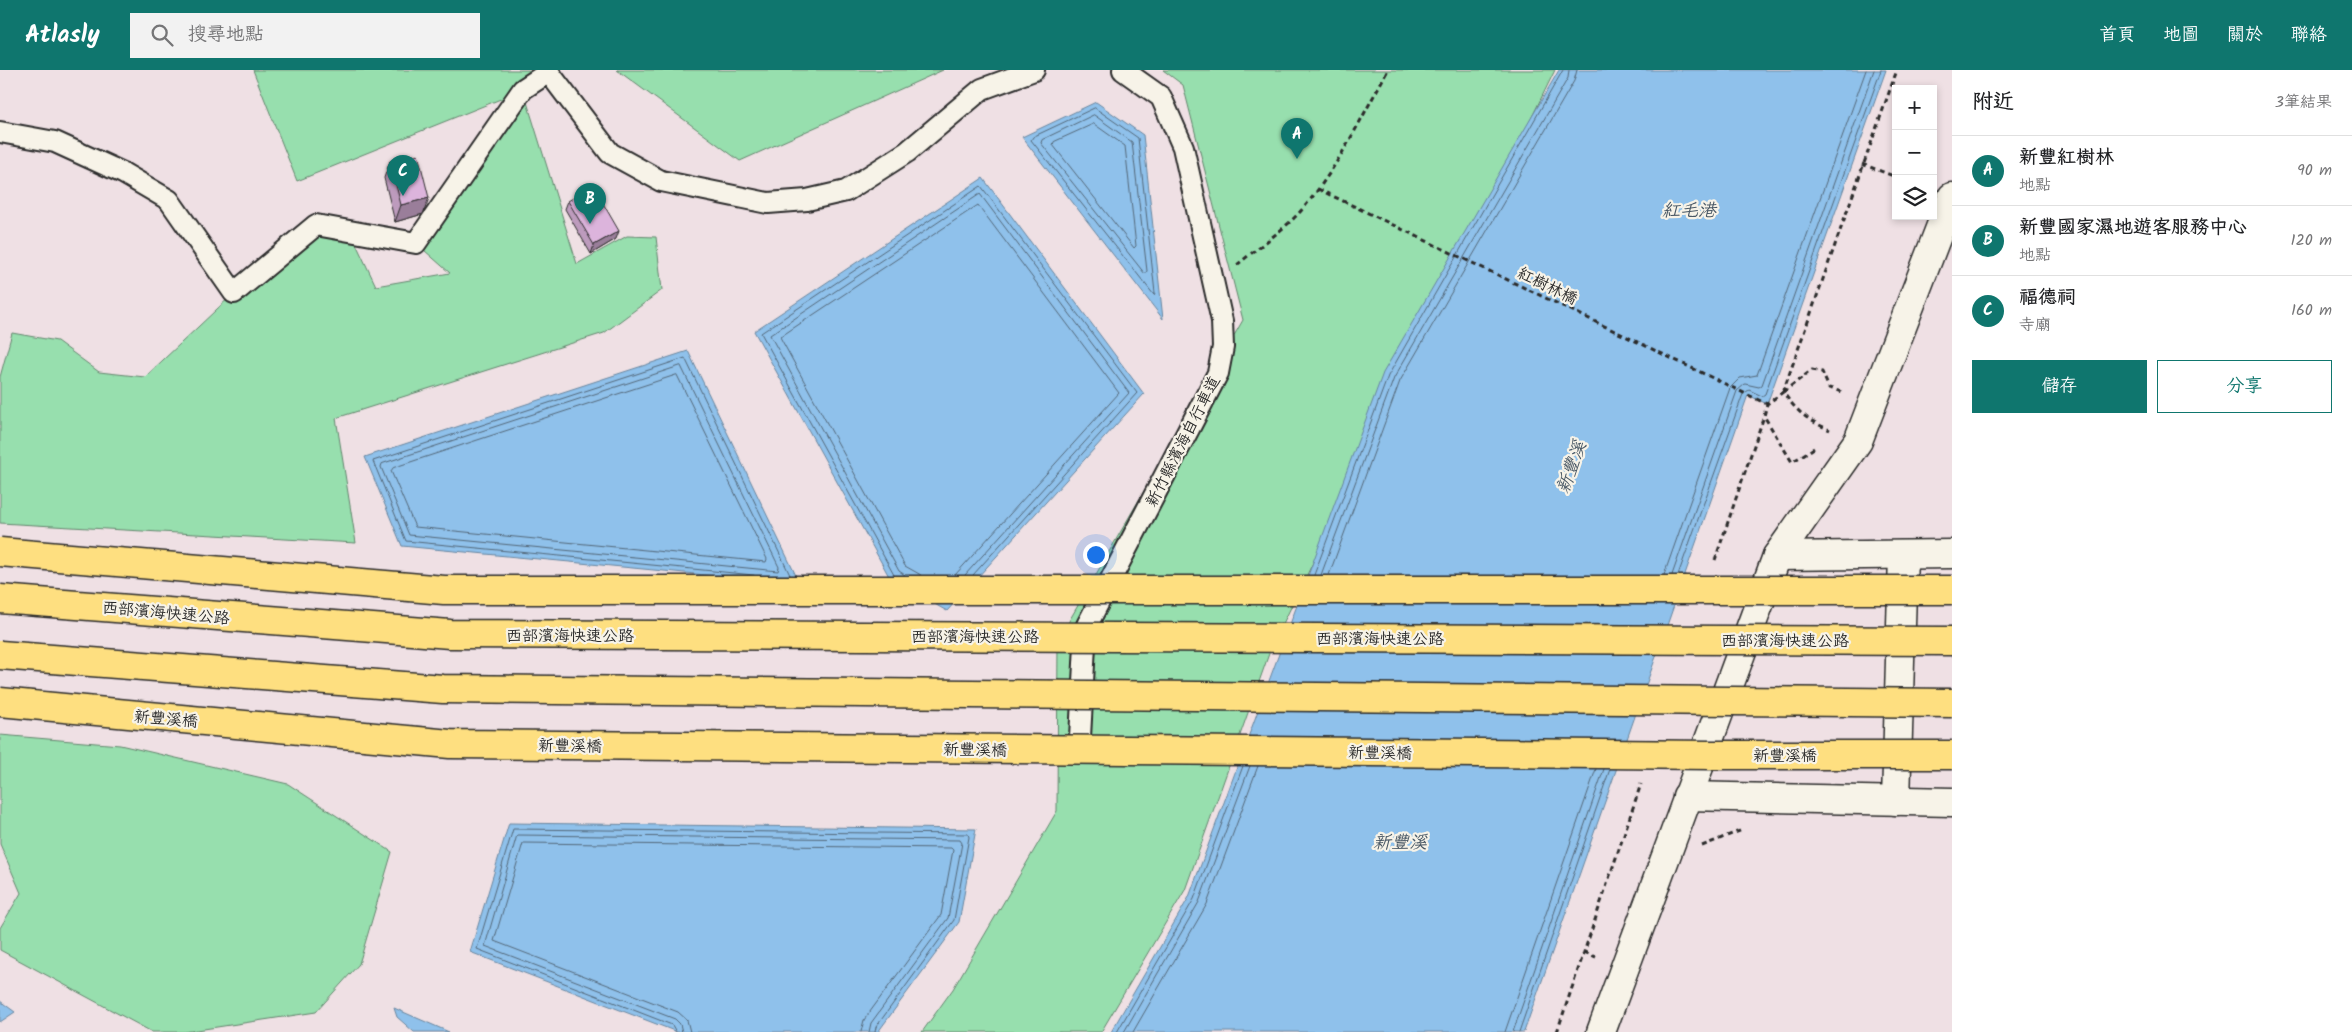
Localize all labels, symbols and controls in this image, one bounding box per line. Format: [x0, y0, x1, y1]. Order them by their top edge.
search box [130, 13, 480, 58]
text: Atlasly [25, 16, 100, 55]
text: 搜尋地點 [188, 20, 264, 50]
icon: search [148, 21, 176, 49]
text: 首頁 [2099, 21, 2135, 50]
text: 地圖 [2163, 21, 2199, 50]
text: 關於 [2227, 21, 2263, 50]
text: 聯絡 [2291, 21, 2327, 50]
map controls [1892, 85, 1937, 220]
button: + [1892, 85, 1937, 130]
text: 附近 [1972, 86, 2014, 119]
text: 3筆結果 [2275, 90, 2332, 115]
pin: A [1281, 118, 1313, 159]
button: − [1892, 130, 1937, 175]
text: 新豐紅樹林 [2019, 143, 2114, 173]
pin: C [387, 155, 419, 196]
text: A [1983, 158, 1993, 183]
text: 90 m [2297, 158, 2332, 183]
text: 地點 [2019, 173, 2051, 198]
button: layers [1892, 175, 1937, 220]
pin: B [574, 183, 606, 224]
water label: 紅毛港 [1662, 197, 1718, 226]
text: 新豐國家濕地遊客服務中心 [2019, 213, 2247, 243]
text: B [1983, 228, 1993, 253]
text: 120 m [2291, 228, 2332, 253]
text: 地點 [2019, 243, 2051, 268]
street label: 紅樹林橋 [1513, 261, 1582, 312]
text: 福德祠 [2019, 283, 2076, 313]
text: C [1983, 298, 1993, 323]
text: 160 m [2291, 298, 2332, 323]
text: 寺廟 [2019, 313, 2051, 338]
button: 儲存 [1972, 360, 2147, 413]
button: 分享 [2157, 360, 2332, 413]
street label: 新竹縣濱海自行車道 [1140, 372, 1227, 512]
water label: 新豐溪 [1550, 436, 1596, 498]
your location [1083, 542, 1109, 568]
street label: 西部濱海快速公路 [101, 595, 231, 632]
street label: 西部濱海快速公路 [506, 624, 634, 649]
street label: 西部濱海快速公路 [911, 625, 1039, 650]
street label: 西部濱海快速公路 [1316, 627, 1444, 652]
street label: 西部濱海快速公路 [1721, 629, 1849, 654]
street label: 新豐溪橋 [133, 704, 199, 735]
street label: 新豐溪橋 [538, 733, 602, 760]
street label: 新豐溪橋 [943, 737, 1007, 764]
street label: 新豐溪橋 [1348, 740, 1412, 767]
street label: 新豐溪橋 [1753, 744, 1817, 769]
water label: 新豐溪 [1373, 829, 1428, 858]

